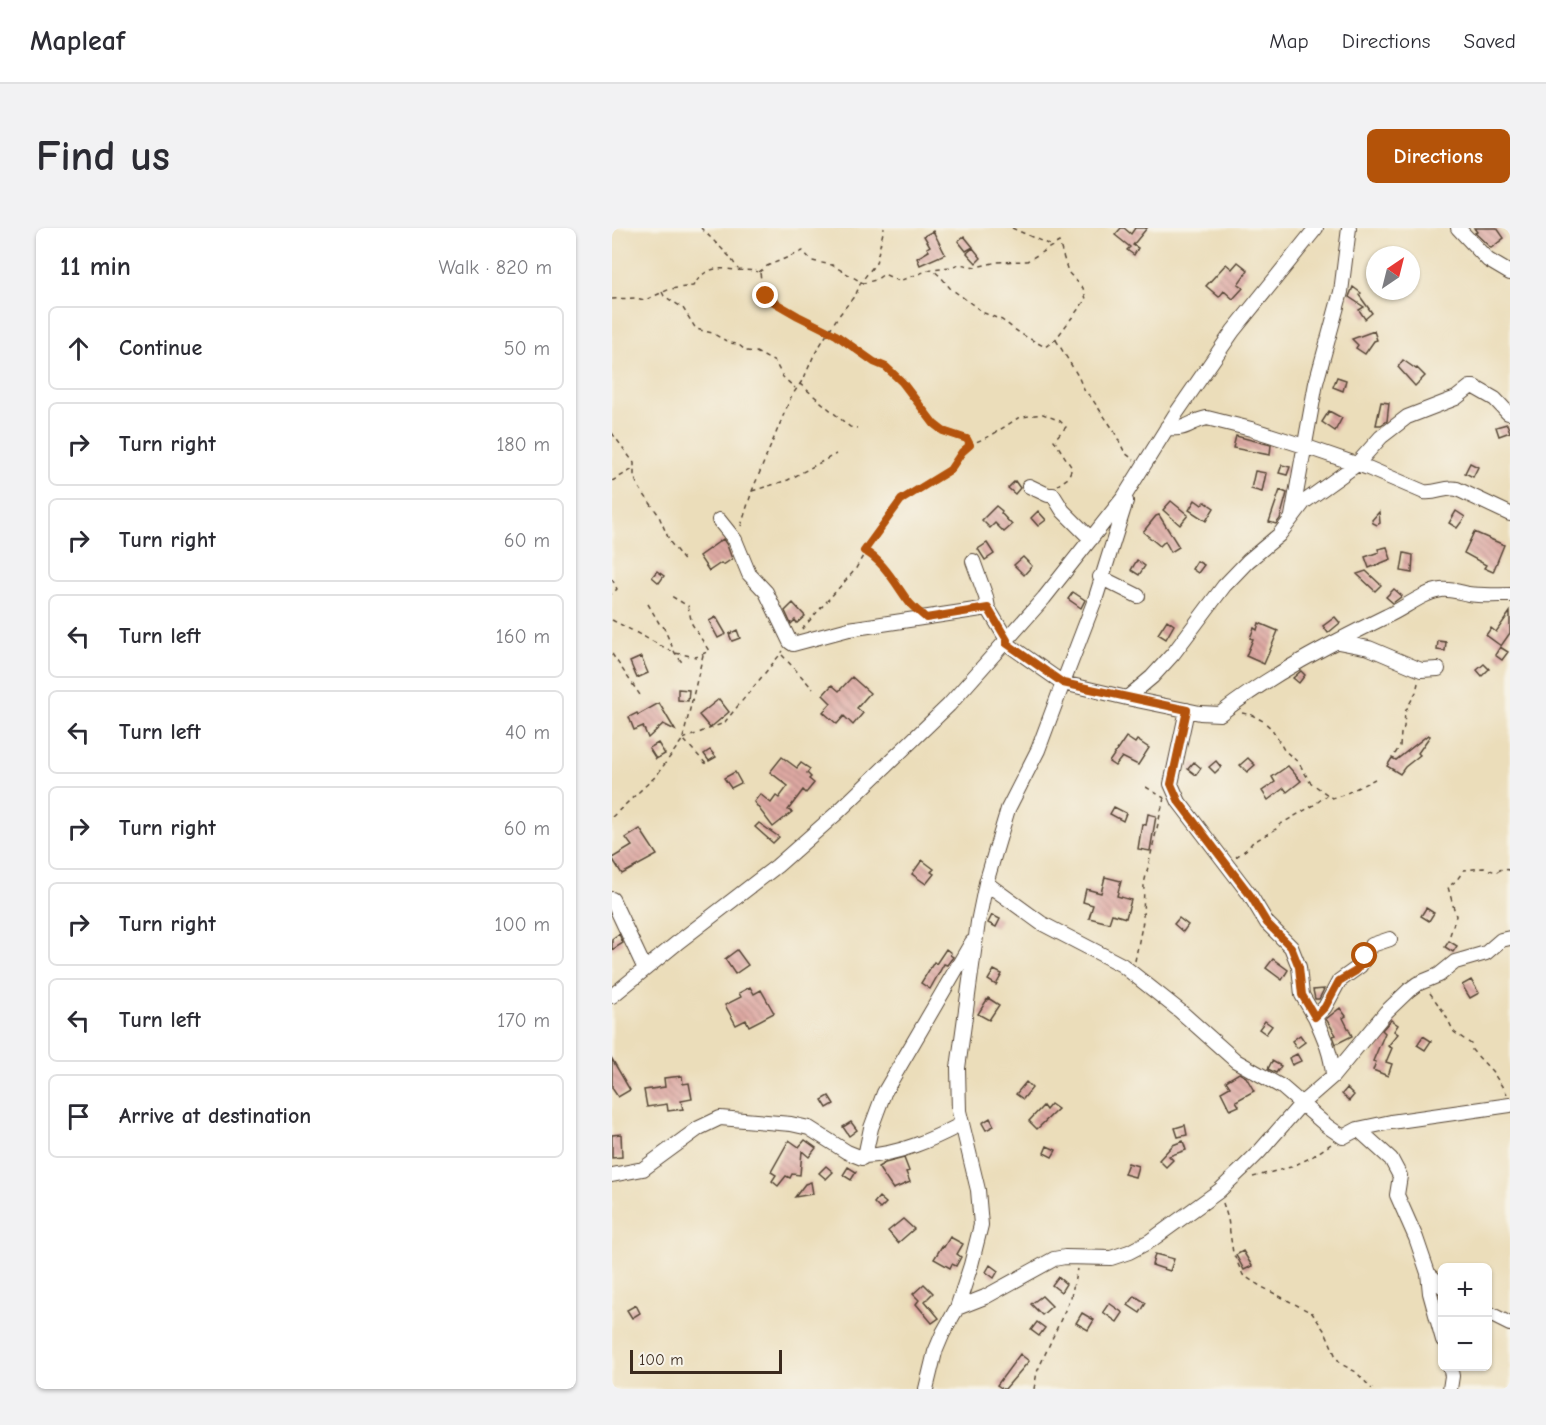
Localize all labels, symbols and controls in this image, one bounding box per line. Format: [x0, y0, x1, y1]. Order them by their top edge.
text: Mapleaf [30, 25, 125, 57]
text: Map [1269, 29, 1309, 53]
text: Directions [1342, 29, 1431, 53]
text: Saved [1464, 29, 1516, 53]
button: Directions [1367, 129, 1510, 183]
text: Find us [36, 132, 170, 181]
north arrow [1366, 246, 1420, 300]
text: 11 min [60, 252, 131, 282]
text: Walk · 820 m [439, 256, 552, 279]
route end [752, 282, 778, 308]
icon: ahead [62, 332, 95, 365]
text: Continue [119, 335, 202, 361]
text: 50 m [504, 337, 550, 360]
icon: right [62, 428, 95, 461]
text: Turn right [119, 431, 216, 457]
text: 180 m [496, 433, 550, 456]
icon: right [62, 524, 95, 557]
text: Turn right [119, 527, 216, 553]
text: 60 m [504, 529, 550, 552]
icon: left [62, 620, 95, 653]
text: Turn left [119, 623, 201, 649]
text: 160 m [496, 625, 550, 648]
icon: left [62, 716, 95, 749]
text: Turn left [119, 719, 201, 745]
text: 40 m [505, 721, 550, 744]
icon: right [62, 812, 95, 845]
text: Turn right [119, 815, 216, 841]
text: 60 m [504, 817, 550, 840]
icon: right [62, 908, 95, 941]
text: Turn right [119, 911, 216, 937]
text: 100 m [495, 913, 550, 936]
route start [1351, 942, 1377, 968]
icon: left [62, 1004, 95, 1037]
text: Turn left [119, 1007, 201, 1033]
text: 170 m [497, 1009, 550, 1032]
icon: arrive [62, 1100, 95, 1133]
text: Arrive at destination [119, 1103, 311, 1129]
map controls [1438, 1263, 1492, 1371]
button: + [1438, 1263, 1492, 1317]
button: − [1438, 1317, 1492, 1371]
scale bar [630, 1347, 782, 1374]
text: 100 m [639, 1351, 683, 1369]

